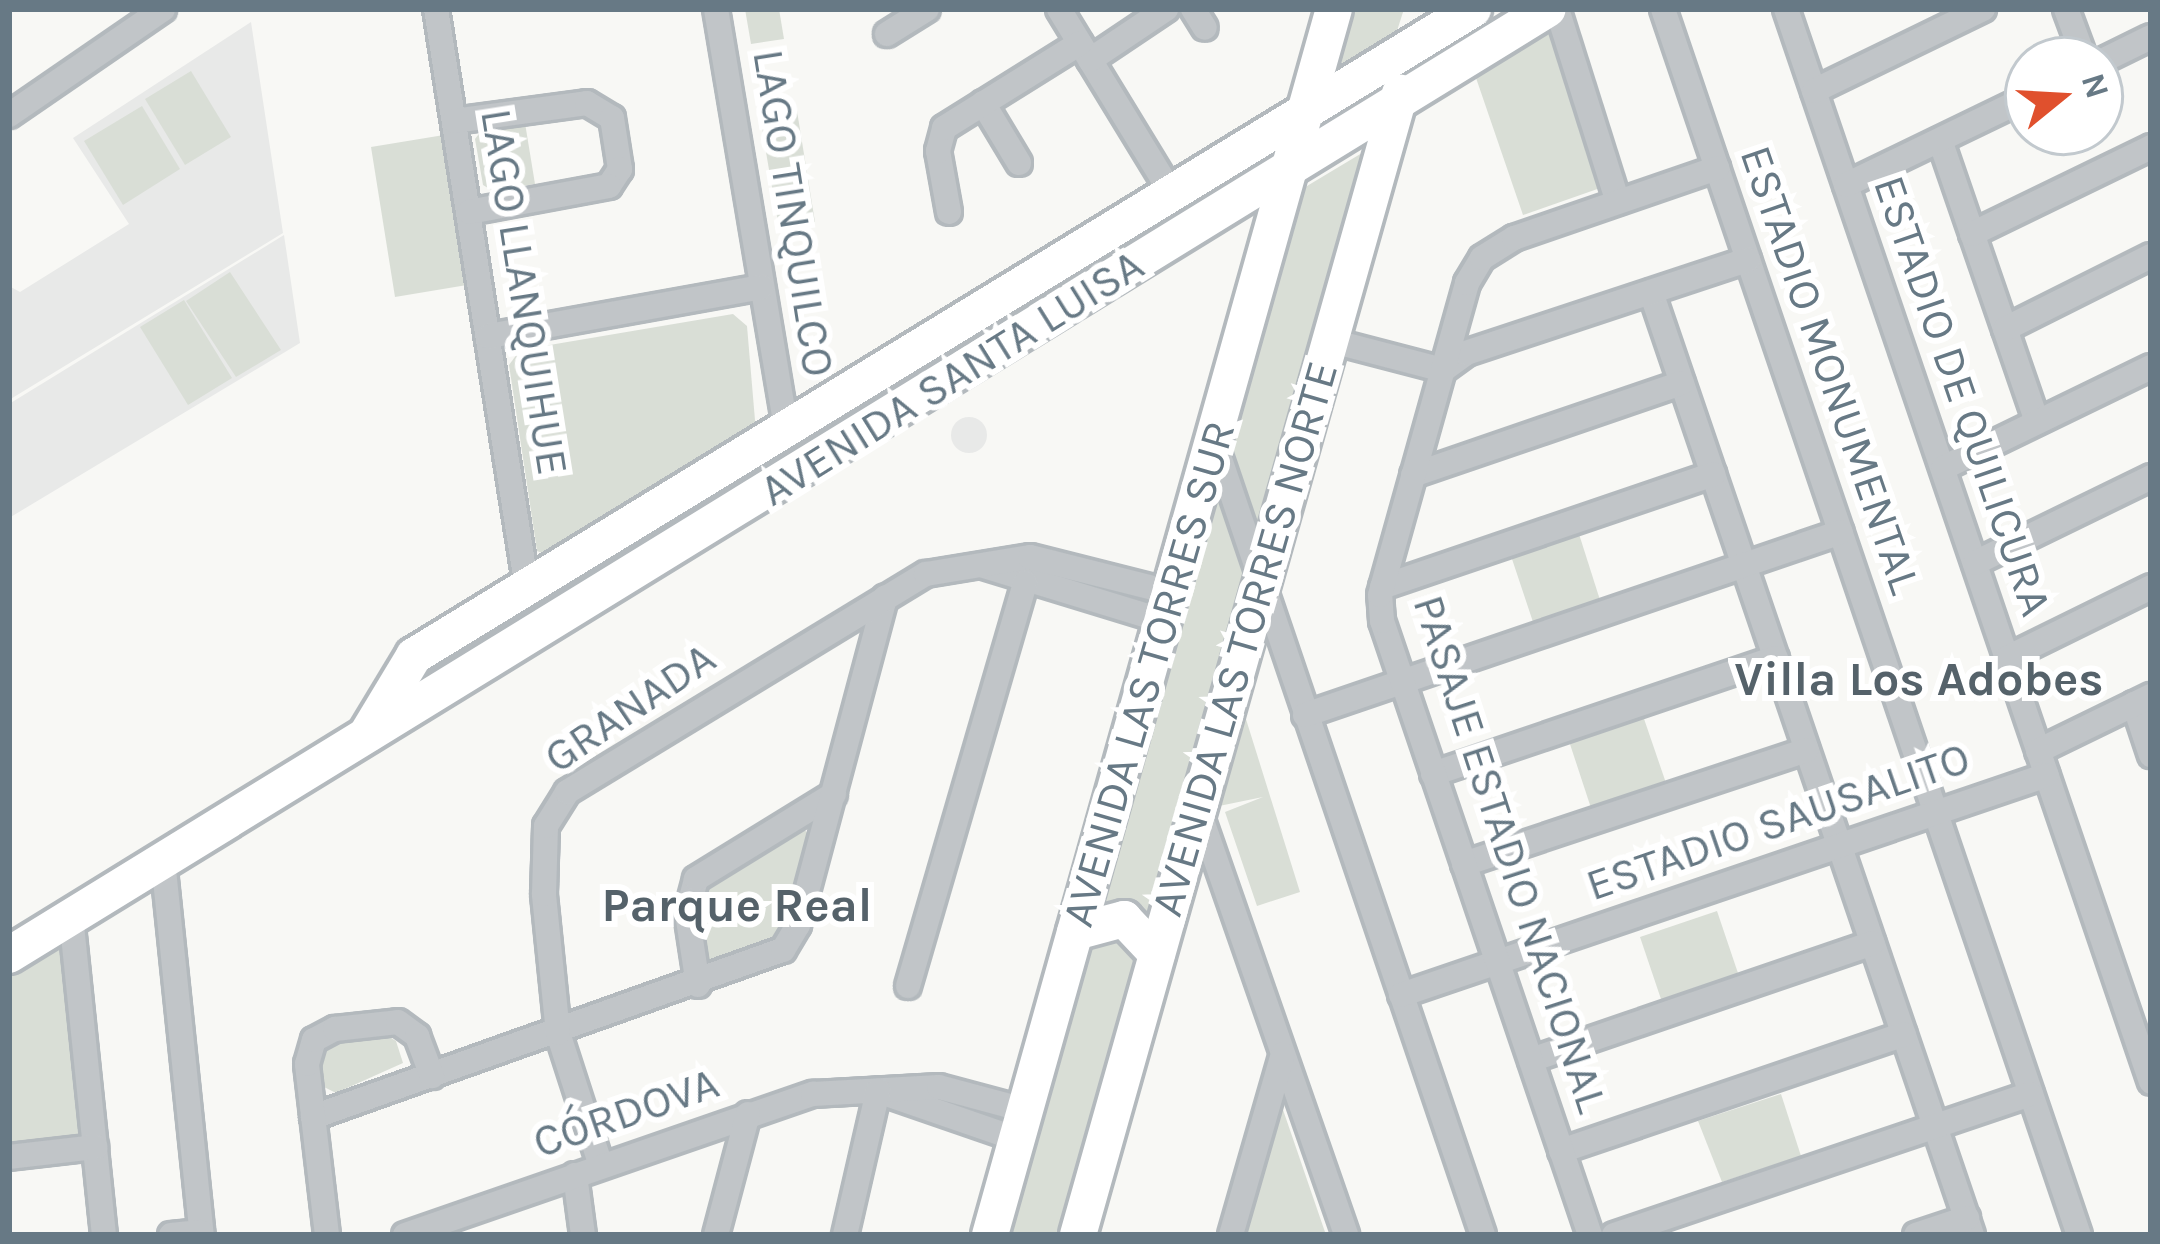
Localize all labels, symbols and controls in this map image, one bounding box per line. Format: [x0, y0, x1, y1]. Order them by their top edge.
north arrow [2004, 36, 2124, 156]
street label: LAGO TINQUILCO [740, 46, 846, 380]
text: N [2074, 69, 2117, 103]
street label: LAGO LLANQUIHUE [468, 105, 580, 479]
street label: ESTADIO MONUMENTAL [1728, 139, 1932, 601]
street label: ESTADIO DE QUILICURA [1861, 169, 2063, 623]
street label: AVENIDA SANTA LUISA [750, 238, 1154, 518]
street label: AVENIDA LAS TORRES NORTE [1140, 355, 1350, 923]
street label: AVENIDA LAS TORRES SUR [1051, 415, 1247, 933]
street label: PASAJE ESTADIO NACIONAL [1401, 588, 1619, 1120]
street label: GRANADA [534, 631, 726, 785]
district label: Villa Los Adobes [1734, 651, 2104, 709]
street label: ESTADIO SAUSALITO [1579, 731, 1977, 913]
district label: Parque Real [602, 877, 872, 935]
street label: CÓRDOVA [526, 1056, 726, 1170]

